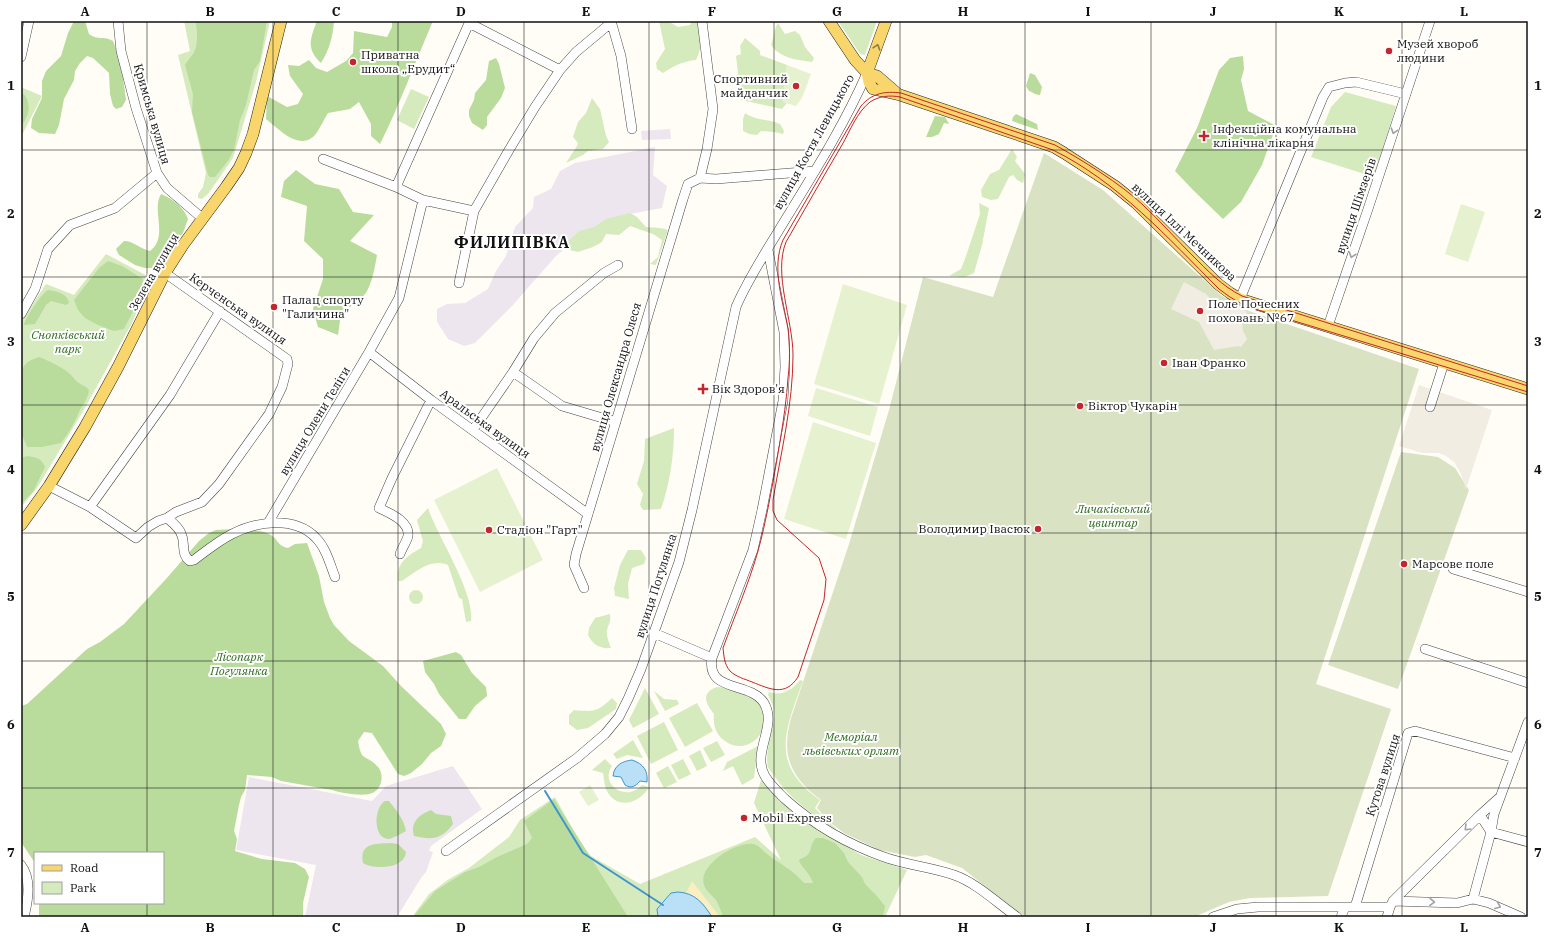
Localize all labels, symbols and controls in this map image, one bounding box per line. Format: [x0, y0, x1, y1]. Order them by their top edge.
text: A [80, 3, 90, 20]
text: B [205, 3, 215, 20]
text: C [332, 3, 341, 20]
text: D [456, 3, 466, 20]
text: E [582, 3, 590, 20]
text: F [708, 3, 716, 20]
text: G [832, 3, 842, 20]
text: H [958, 3, 969, 20]
text: I [1086, 3, 1091, 20]
text: J [1210, 3, 1217, 20]
text: K [1334, 3, 1344, 20]
text: L [1460, 3, 1468, 20]
place label: Музей хвороб людини [1397, 36, 1479, 65]
one-way arrow [872, 44, 881, 51]
marker: Музей хвороб людини [1384, 46, 1394, 56]
place label: Приватна школа „Ерудит“ [361, 47, 455, 76]
marker: Приватна школа „Ерудит“ [348, 57, 358, 67]
street label: Кримська вулиця [131, 62, 174, 166]
place label: Спортивний майданчик [714, 71, 788, 100]
street label: вулиця Костя Левицького [770, 71, 857, 212]
text: 1 [7, 77, 15, 94]
text: 1 [1534, 77, 1542, 94]
marker: Спортивний майданчик [791, 81, 801, 91]
place label: Інфекційна комунальна клінічна лікарня [1213, 121, 1357, 150]
one-way arrow [1390, 128, 1399, 135]
marker: Інфекційна комунальна клінічна лікарня [1198, 130, 1210, 142]
street label: вулиця Шімзерів [1332, 156, 1379, 256]
street label: вулиця Іллі Мечникова [1129, 179, 1240, 284]
text: 2 [7, 205, 15, 222]
text: 2 [1534, 205, 1542, 222]
street label: Зелена вулиця [125, 230, 182, 313]
district label: ФИЛИПІВКА [454, 232, 570, 252]
one-way arrow [1349, 251, 1357, 258]
street label: Керченська вулиця [187, 269, 290, 348]
place label: Палац спорту "Галичина" [282, 292, 364, 321]
place label: Поле Почесних поховань №67 [1208, 296, 1300, 325]
street label: вулиця Олександра Олеся [587, 300, 644, 453]
marker: Палац спорту "Галичина" [269, 302, 279, 312]
marker: Поле Почесних поховань №67 [1195, 306, 1205, 316]
park label: Снопківський парк [31, 327, 105, 356]
text: 3 [7, 333, 15, 350]
text: 3 [1534, 333, 1542, 350]
place label: Іван Франко [1172, 355, 1246, 370]
marker: Іван Франко [1159, 358, 1169, 368]
street label: вулиця Олени Теліги [276, 363, 353, 478]
place label: Вік Здоров'я [712, 381, 785, 396]
marker: Вік Здоров'я [697, 383, 709, 395]
street label: Аральська вулиця [437, 386, 533, 461]
place label: Віктор Чукарін [1088, 398, 1178, 413]
marker: Віктор Чукарін [1075, 401, 1085, 411]
text: 4 [7, 461, 15, 478]
text: 4 [1534, 461, 1542, 478]
park label: Личаківський цвинтар [1075, 501, 1150, 530]
place label: Володимир Івасюк [919, 521, 1030, 536]
place label: Стадіон "Гарт" [497, 522, 583, 537]
marker: Володимир Івасюк [1033, 524, 1043, 534]
marker: Стадіон "Гарт" [484, 525, 494, 535]
street label: вулиця Погулянка [632, 531, 680, 640]
place label: Марсове поле [1412, 556, 1494, 571]
marker: Марсове поле [1399, 559, 1409, 569]
text: 5 [7, 588, 15, 605]
text: 5 [1534, 588, 1542, 605]
park label: Лісопарк Погулянка [209, 649, 268, 678]
text: 6 [7, 716, 15, 733]
text: 6 [1534, 716, 1542, 733]
park label: Меморіал львівських орлят [802, 729, 899, 758]
street label: Кутова вулиця [1362, 732, 1403, 818]
place label: Mobil Express [752, 810, 832, 825]
marker: Mobil Express [739, 813, 749, 823]
one-way arrow [1464, 823, 1472, 831]
text: 7 [7, 844, 15, 861]
text: 7 [1534, 844, 1542, 861]
legend [34, 852, 164, 904]
text: Road [70, 860, 99, 875]
text: Park [70, 880, 96, 895]
one-way arrow [1429, 898, 1435, 906]
one-way arrow [1494, 902, 1501, 910]
text: A [80, 919, 90, 936]
text: B [205, 919, 215, 936]
text: C [332, 919, 341, 936]
text: D [456, 919, 466, 936]
text: E [582, 919, 590, 936]
text: F [708, 919, 716, 936]
text: G [832, 919, 842, 936]
text: H [958, 919, 969, 936]
text: I [1086, 919, 1091, 936]
text: J [1210, 919, 1217, 936]
text: K [1334, 919, 1344, 936]
text: L [1460, 919, 1468, 936]

